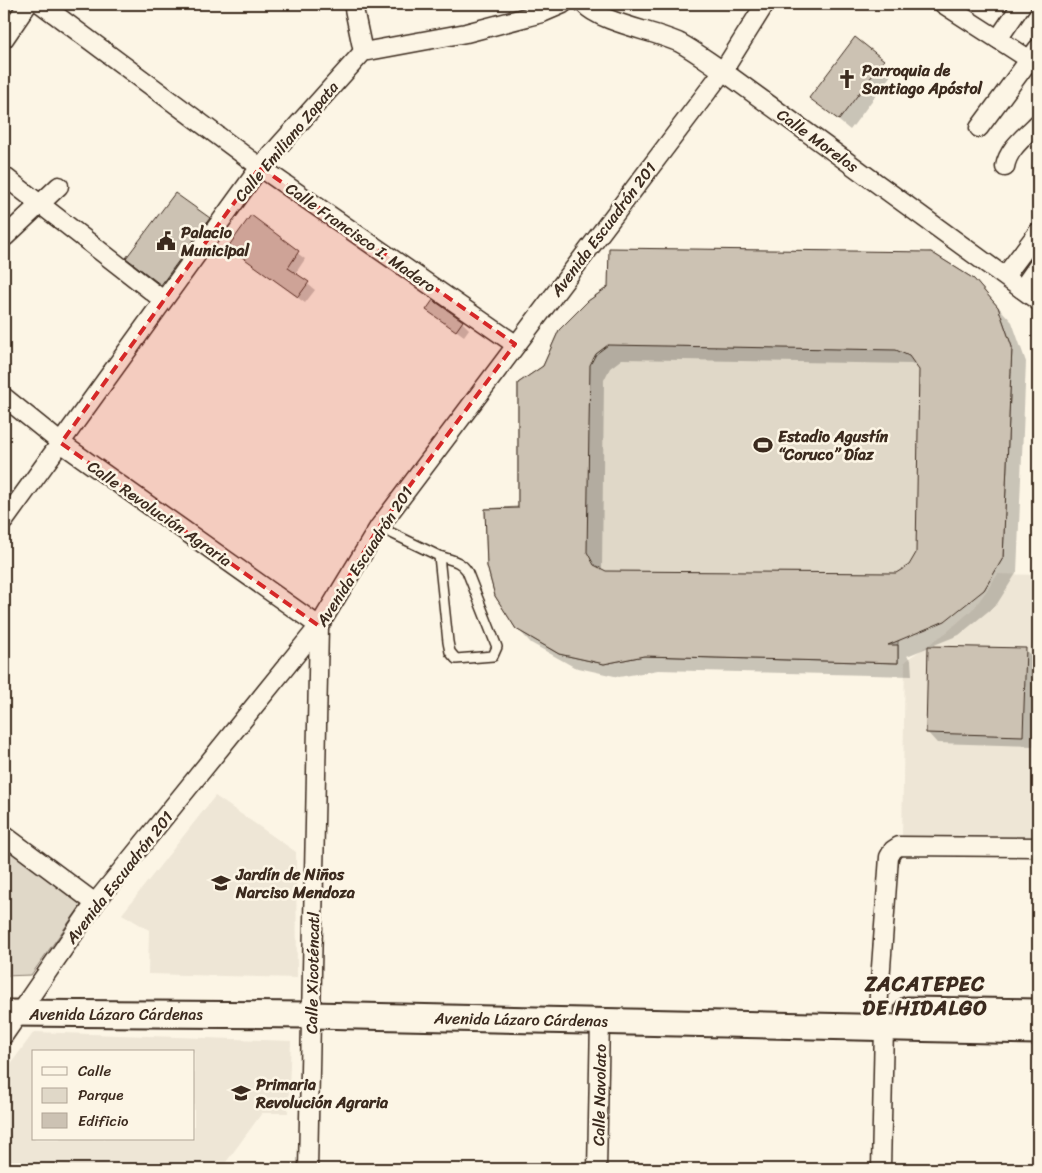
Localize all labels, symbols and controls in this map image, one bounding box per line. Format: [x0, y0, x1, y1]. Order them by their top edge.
place label: Parroquia de Santiago Apóstol [861, 56, 984, 103]
church icon: Parroquia de Santiago Apóstol [836, 68, 858, 90]
street label: Calle Emiliano Zapata [227, 74, 346, 209]
street label: Calle Morelos [770, 100, 866, 181]
street label: Avenida Escuadrón 201 [542, 155, 664, 304]
street label: Calle Francisco I. Madero [279, 174, 442, 300]
place label: Palacio Municipal [180, 218, 251, 265]
public building icon: Palacio Municipal [155, 230, 177, 252]
place label: Estadio Agustín “Coruco” Díaz [778, 422, 889, 469]
sports icon: Estadio Agustín “Coruco” Díaz [752, 434, 774, 456]
street label: Calle Revolución Agraria [81, 452, 238, 574]
street label: Avenida Escuadrón 201 [307, 480, 421, 633]
street label: Avenida Escuadrón 201 [57, 804, 181, 951]
place label: Jardín de Niños Narciso Mendoza [235, 860, 356, 907]
school or university icon: Jardín de Niños Narciso Mendoza [210, 872, 232, 894]
street label: Calle Xicoténcatl [297, 911, 328, 1034]
district label: ZACATEPEC DE HIDALGO [862, 965, 988, 1027]
street label: Avenida Lázaro Cárdenas [28, 1000, 203, 1029]
street label: Avenida Lázaro Cárdenas [433, 1003, 608, 1036]
street label: Calle Navolato [584, 1044, 615, 1146]
legend [32, 1050, 195, 1140]
text: Calle [78, 1058, 111, 1084]
place label: Primaria Revolución Agraria [255, 1070, 389, 1117]
text: Parque [78, 1082, 123, 1108]
school or university icon: Primaria Revolución Agraria [230, 1082, 252, 1104]
text: Edificio [78, 1108, 129, 1134]

